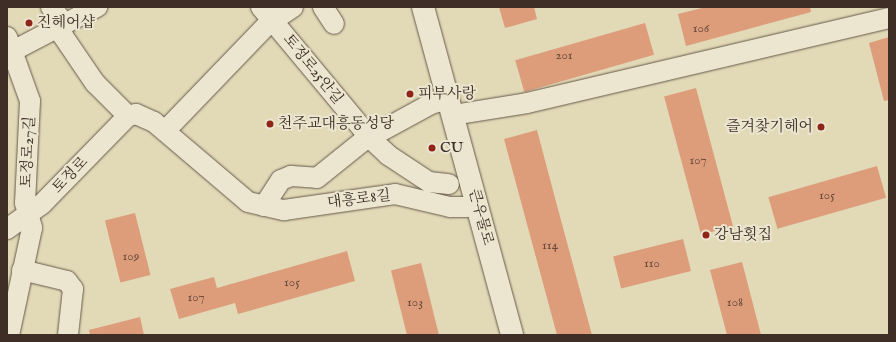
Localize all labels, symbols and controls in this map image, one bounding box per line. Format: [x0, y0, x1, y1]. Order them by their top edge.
place label: 진헤어샵 [37, 14, 95, 32]
marker: 진헤어샵 [24, 18, 34, 28]
house number: 106 [693, 21, 709, 37]
street label: 토정로25안길 [279, 30, 347, 108]
house number: 201 [555, 48, 573, 64]
place label: 피부사랑 [418, 85, 476, 103]
marker: 피부사랑 [405, 89, 415, 99]
place label: 천주교대흥동성당 [278, 115, 394, 133]
street label: 토정로27길 [17, 116, 39, 188]
place label: 즐겨찾기헤어 [726, 118, 813, 136]
marker: 천주교대흥동성당 [265, 119, 275, 129]
marker: 즐겨찾기헤어 [816, 122, 826, 132]
place label: CU [440, 139, 463, 157]
marker: CU [427, 143, 437, 153]
street label: 토정로 [48, 153, 92, 197]
house number: 107 [689, 153, 707, 169]
street label: 대흥로8길 [326, 186, 392, 212]
street label: 큰우물로 [465, 187, 497, 247]
house number: 105 [819, 188, 835, 204]
place label: 강남횟집 [714, 226, 772, 244]
marker: 강남횟집 [701, 230, 711, 240]
house number: 114 [542, 238, 558, 254]
house number: 109 [123, 249, 139, 265]
house number: 110 [644, 256, 660, 272]
house number: 105 [284, 275, 300, 291]
house number: 107 [187, 290, 205, 306]
house number: 103 [407, 295, 423, 311]
house number: 108 [727, 295, 743, 311]

